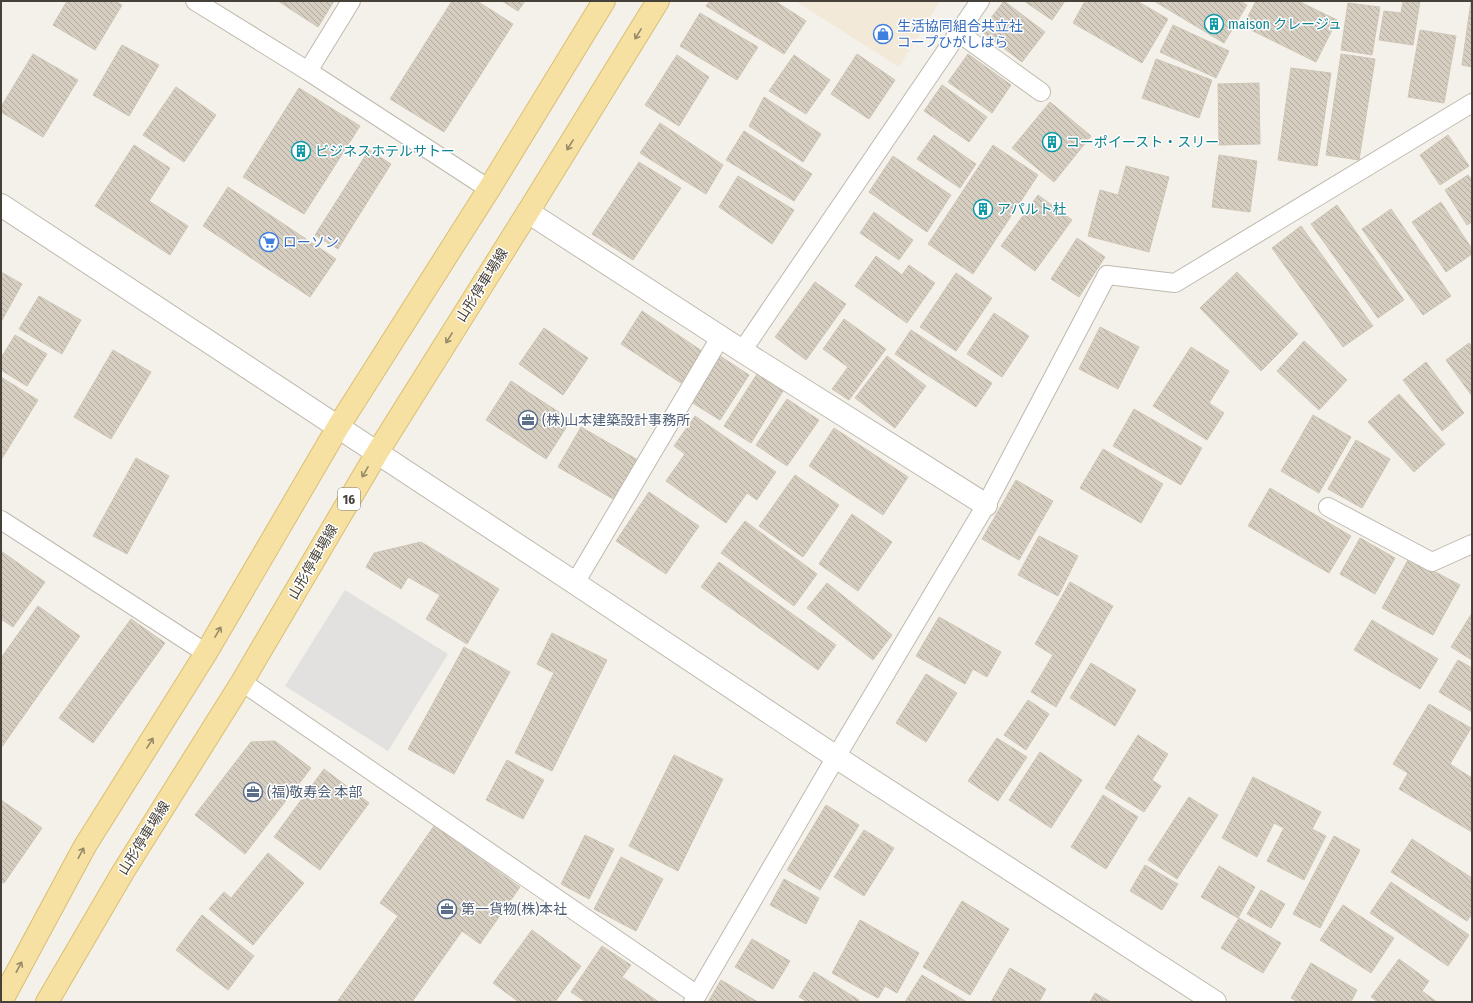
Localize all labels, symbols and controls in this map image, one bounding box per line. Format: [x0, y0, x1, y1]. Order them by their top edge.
building icon: maison クレージュ [1203, 13, 1225, 35]
place label: maison クレージュ [1228, 16, 1342, 33]
place label: 生活協同組合共立社 コープひがしはら [897, 18, 1023, 51]
shop icon: 生活協同組合共立社 コープひがしはら [872, 23, 894, 45]
one-way arrow [633, 28, 641, 40]
building icon: コーポイースト・スリー [1041, 131, 1063, 153]
place label: コーポイースト・スリー [1066, 134, 1219, 151]
one-way arrow [565, 139, 573, 151]
building icon: ビジネスホテルサトー [290, 140, 312, 162]
place label: ビジネスホテルサトー [315, 143, 455, 160]
building icon: アパルト杜 [972, 198, 994, 220]
place label: アパルト杜 [997, 201, 1067, 218]
supermarket icon: ローソン [258, 231, 280, 253]
place label: ローソン [283, 234, 339, 251]
street label: 山形停車場線 [453, 245, 511, 325]
one-way arrow [445, 332, 453, 343]
office icon: (株)山本建築設計事務所 [517, 409, 539, 431]
place label: (株)山本建築設計事務所 [542, 412, 690, 429]
one-way arrow [361, 466, 369, 478]
road number: 16 [338, 488, 360, 510]
street label: 山形停車場線 [285, 521, 341, 603]
one-way arrow [215, 626, 223, 638]
one-way arrow [145, 737, 154, 748]
office icon: (福)敬寿会 本部 [242, 781, 264, 803]
place label: (福)敬寿会 本部 [267, 784, 363, 801]
street label: 山形停車場線 [115, 798, 173, 878]
one-way arrow [77, 847, 85, 859]
office icon: 第一貨物(株)本社 [436, 898, 458, 920]
place label: 第一貨物(株)本社 [461, 901, 567, 918]
one-way arrow [16, 962, 24, 974]

